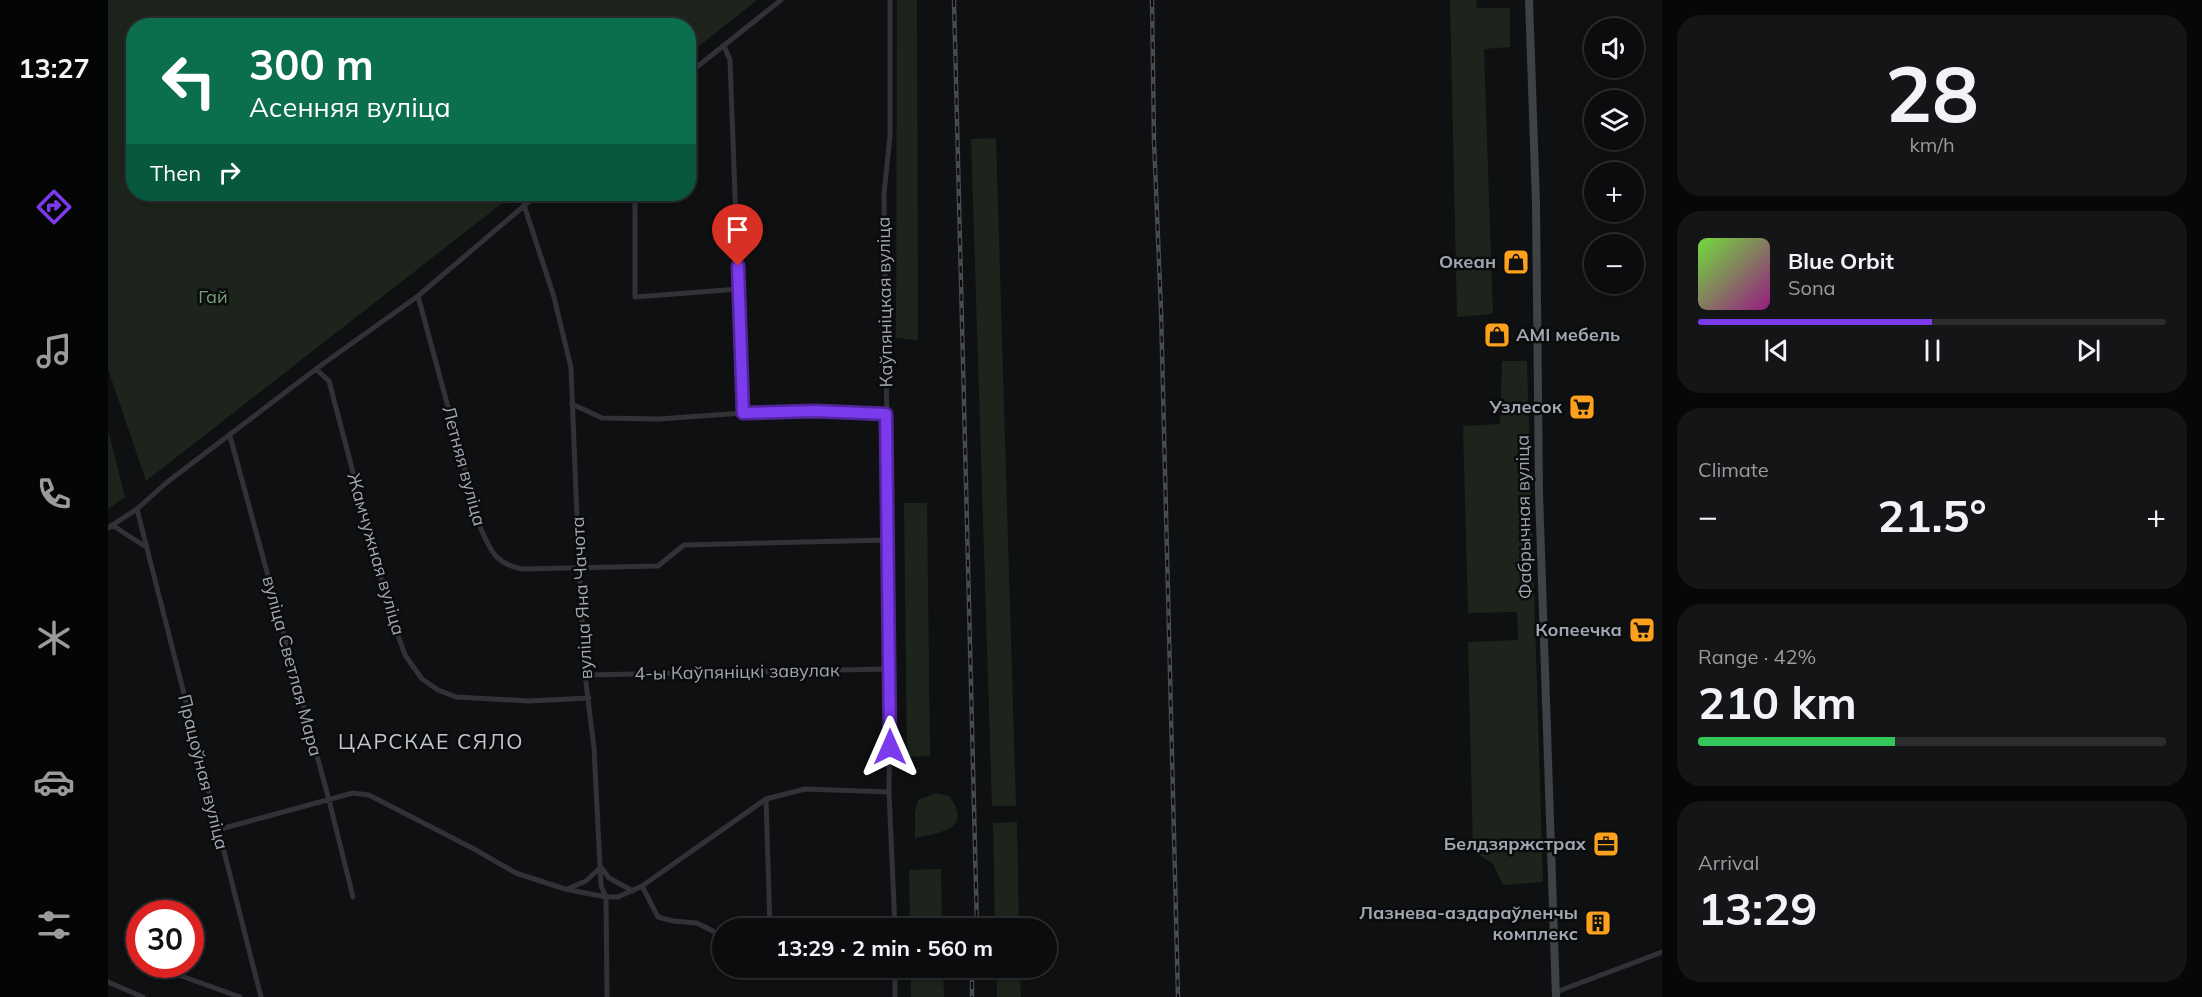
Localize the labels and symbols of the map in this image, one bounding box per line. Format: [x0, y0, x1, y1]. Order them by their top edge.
pin [712, 204, 763, 266]
street label: Каўпяніцкая вуліца [872, 216, 897, 388]
shop icon: Океан [1501, 247, 1531, 277]
place label: Океан [1439, 250, 1496, 273]
park label: Гай [198, 285, 228, 308]
shop icon: AMI мебель [1482, 320, 1512, 350]
place label: AMI мебель [1516, 323, 1620, 346]
supermarket icon: Узлесок [1567, 392, 1597, 422]
place label: Узлесок [1488, 395, 1563, 418]
street label: Летняя вуліца [437, 403, 492, 528]
street label: Фабрычная вуліца [1511, 435, 1536, 599]
street label: Жамчужная вуліца [342, 470, 411, 638]
street label: вуліца Яна Чачота [566, 516, 597, 680]
street label: вуліца Светлая Мара [257, 573, 328, 759]
supermarket icon: Копеечка [1627, 615, 1657, 645]
place label: Копеечка [1535, 618, 1622, 641]
street label: 4-ы Каўпяніцкі завулак [634, 658, 840, 685]
street label: Працоўная вуліца [173, 692, 234, 852]
position arrow [858, 715, 922, 779]
district label: ЦАРСКАЕ СЯЛО [338, 728, 524, 754]
office icon: Белдзяржстрах [1591, 829, 1621, 859]
place label: Белдзяржстрах [1444, 832, 1587, 855]
speed limit sign: 30 [126, 900, 204, 978]
place label: Лазнева-аздараўленчы комплекс [1359, 901, 1578, 945]
building icon: Лазнева-аздараўленчы комплекс [1583, 908, 1613, 938]

